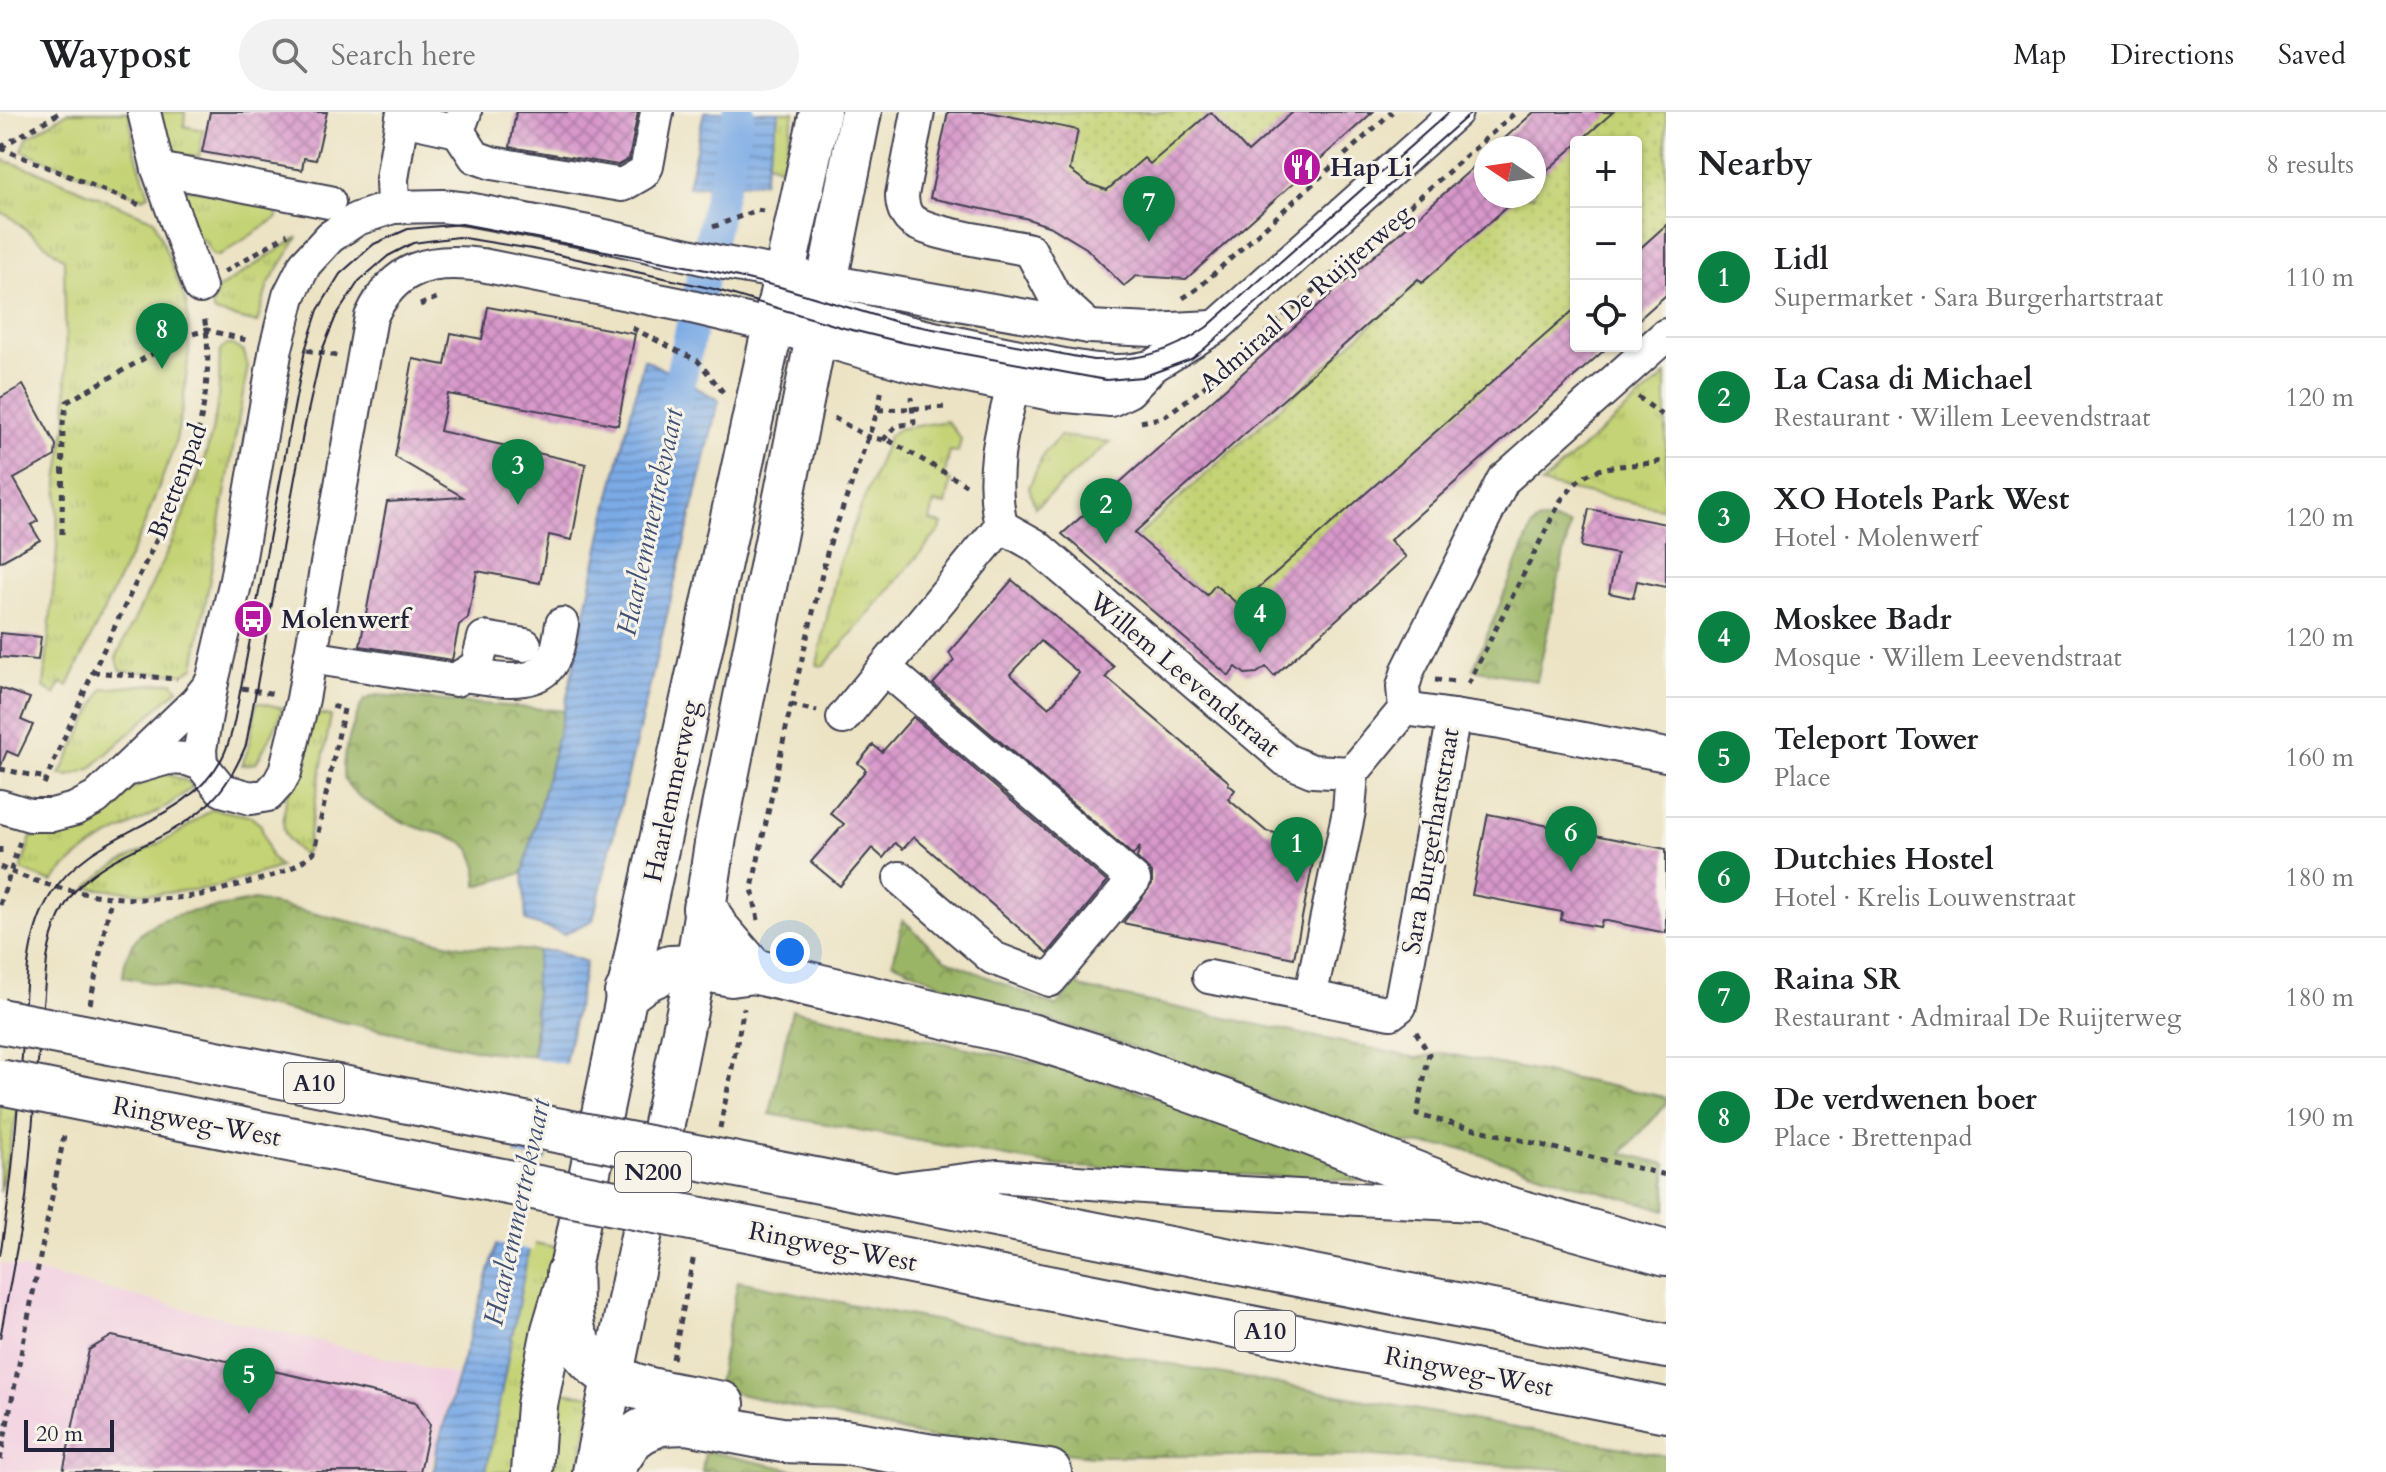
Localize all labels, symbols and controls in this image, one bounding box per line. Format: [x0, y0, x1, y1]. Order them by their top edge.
search box [239, 19, 799, 91]
text: Waypost [40, 29, 191, 81]
icon: search [267, 33, 311, 77]
text: Search here [331, 35, 476, 76]
text: Map [2013, 36, 2067, 74]
text: Directions [2111, 36, 2234, 74]
text: Saved [2278, 36, 2346, 74]
north arrow [1474, 136, 1546, 208]
map controls [1570, 136, 1642, 352]
button: + [1570, 136, 1642, 208]
text: Nearby [1698, 141, 1813, 187]
restaurant icon: Hap Li [1281, 146, 1323, 188]
text: 8 results [2266, 147, 2354, 182]
place label: Hap Li [1330, 150, 1412, 185]
pin: 7 [1123, 176, 1175, 242]
street label: Admiraal De Ruijterweg [1192, 196, 1419, 400]
button: − [1570, 208, 1642, 280]
text: Lidl [1774, 239, 1828, 280]
text: 1 [1717, 260, 1731, 295]
text: 110 m [2285, 260, 2354, 295]
button: locate [1570, 280, 1642, 352]
text: Supermarket · Sara Burgerhartstraat [1774, 280, 2163, 315]
pin: 8 [136, 303, 188, 369]
text: La Casa di Michael [1774, 359, 2032, 400]
text: 2 [1717, 380, 1731, 415]
text: 120 m [2285, 380, 2354, 415]
text: Restaurant · Willem Leevendstraat [1774, 400, 2151, 435]
water label: Haarlemmertrekvaart [607, 404, 693, 639]
street label: Brettenpad [139, 418, 216, 544]
pin: 3 [492, 439, 544, 505]
pin: 2 [1080, 478, 1132, 544]
text: XO Hotels Park West [1774, 479, 2069, 520]
text: 3 [1717, 500, 1731, 535]
text: 120 m [2285, 500, 2354, 535]
text: Hotel · Molenwerf [1774, 520, 1979, 555]
street label: Willem Leevendstraat [1081, 583, 1288, 765]
pin: 4 [1234, 587, 1286, 653]
bus stop icon: Molenwerf [232, 598, 274, 640]
text: Moskee Badr [1774, 599, 1951, 640]
place label: Molenwerf [281, 602, 413, 637]
text: 4 [1717, 620, 1731, 655]
text: 120 m [2285, 620, 2354, 655]
text: Mosque · Willem Leevendstraat [1774, 640, 2122, 675]
street label: Haarlemmerweg [635, 697, 708, 885]
text: Teleport Tower [1774, 719, 1978, 760]
street label: Sara Burgerhartstraat [1393, 725, 1468, 957]
text: 5 [1717, 740, 1731, 775]
text: 160 m [2285, 740, 2354, 775]
text: Place [1774, 760, 1831, 795]
pin: 6 [1545, 806, 1597, 872]
pin: 1 [1271, 817, 1323, 883]
text: Dutchies Hostel [1774, 839, 1994, 880]
text: 6 [1717, 860, 1731, 895]
text: 180 m [2285, 860, 2354, 895]
text: Hotel · Krelis Louwenstraat [1774, 880, 2076, 915]
your location [770, 932, 810, 972]
text: Raina SR [1774, 959, 1901, 1000]
text: 7 [1717, 980, 1731, 1015]
text: 180 m [2285, 980, 2354, 1015]
text: Restaurant · Admiraal De Ruijterweg [1774, 1000, 2181, 1035]
road number: A10 [284, 1063, 344, 1103]
text: De verdwenen boer [1774, 1079, 2037, 1120]
street label: Ringweg-West [110, 1088, 284, 1155]
water label: Haarlemmertrekvaart [474, 1094, 560, 1329]
text: 8 [1717, 1100, 1731, 1135]
text: 190 m [2285, 1100, 2354, 1135]
text: Place · Brettenpad [1774, 1120, 1972, 1155]
road number: N200 [615, 1152, 691, 1192]
street label: Ringweg-West [746, 1213, 920, 1280]
road number: A10 [1235, 1311, 1295, 1351]
street label: Ringweg-West [1382, 1338, 1556, 1405]
pin: 5 [223, 1348, 275, 1414]
scale bar [24, 1416, 114, 1452]
text: 20 m [36, 1419, 83, 1449]

